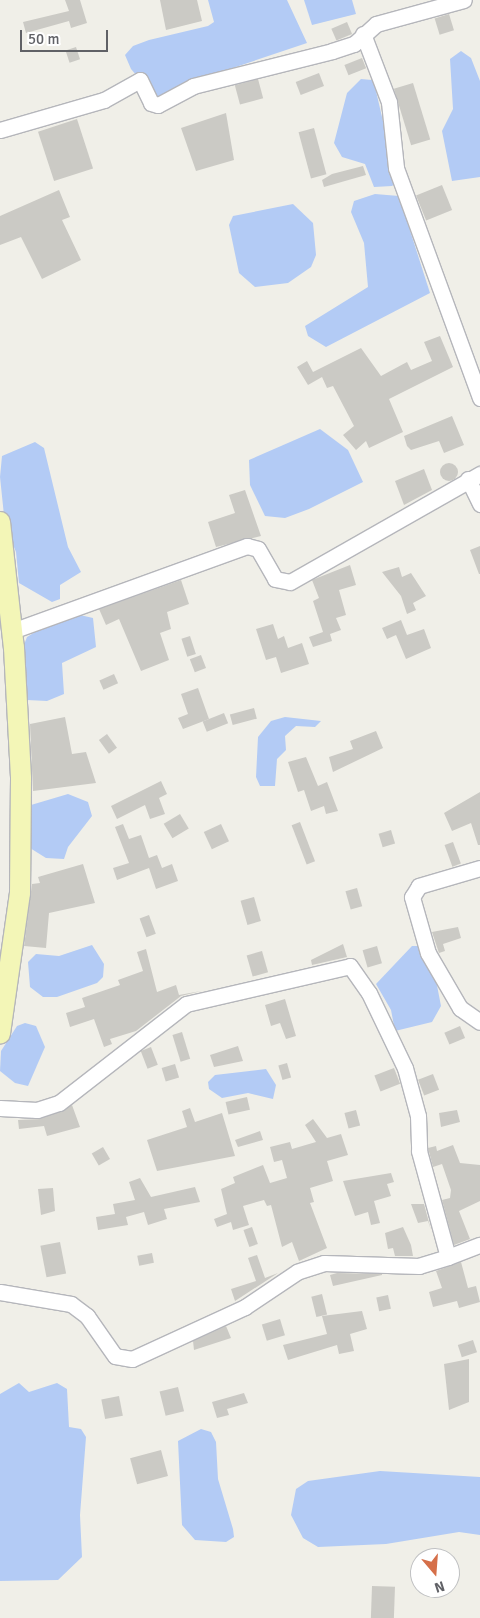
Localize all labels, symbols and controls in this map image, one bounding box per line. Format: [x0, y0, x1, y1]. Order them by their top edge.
scale bar [22, 20, 110, 52]
text: 50 m [28, 30, 59, 48]
north arrow [410, 1548, 460, 1598]
text: N [432, 1577, 447, 1596]

